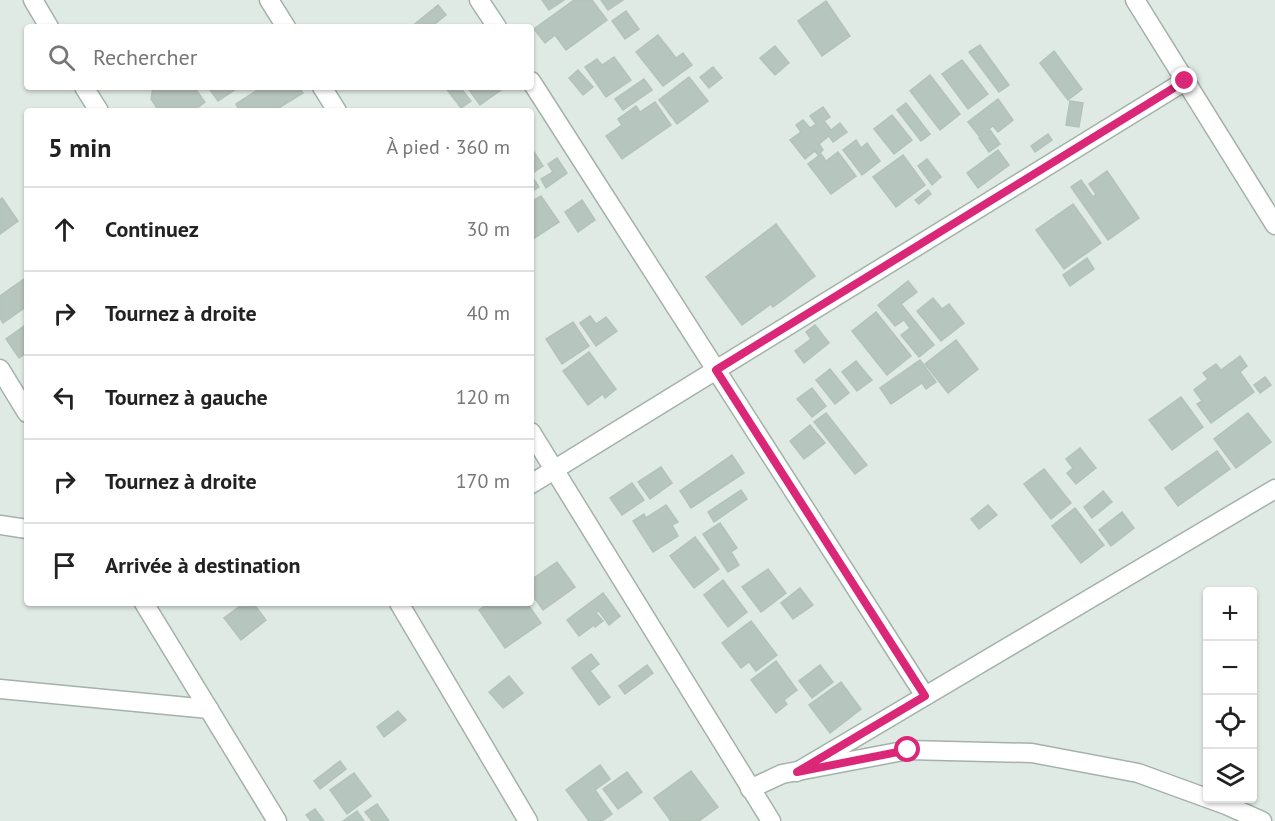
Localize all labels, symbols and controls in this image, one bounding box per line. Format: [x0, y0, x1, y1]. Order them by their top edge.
search box [24, 24, 534, 90]
icon: search [45, 41, 78, 74]
text: Rechercher [93, 43, 197, 71]
route end [1171, 67, 1197, 93]
text: 5 min [48, 131, 111, 164]
text: À pied · 360 m [386, 134, 510, 160]
icon: ahead [48, 213, 81, 246]
text: Continuez [105, 215, 199, 243]
text: 30 m [467, 216, 510, 242]
icon: right [48, 297, 81, 330]
text: Tournez à droite [105, 299, 257, 327]
text: 40 m [467, 300, 510, 326]
icon: left [48, 381, 81, 414]
text: Tournez à gauche [105, 383, 268, 411]
text: 120 m [456, 384, 510, 410]
icon: right [48, 465, 81, 498]
text: Tournez à droite [105, 467, 257, 495]
text: 170 m [456, 468, 510, 494]
icon: arrive [48, 549, 81, 582]
text: Arrivée à destination [105, 551, 301, 579]
map controls [1203, 587, 1257, 803]
button: + [1203, 587, 1257, 641]
button: − [1203, 641, 1257, 695]
button: locate [1203, 695, 1257, 749]
route start [894, 736, 920, 762]
button: layers [1203, 749, 1257, 803]

